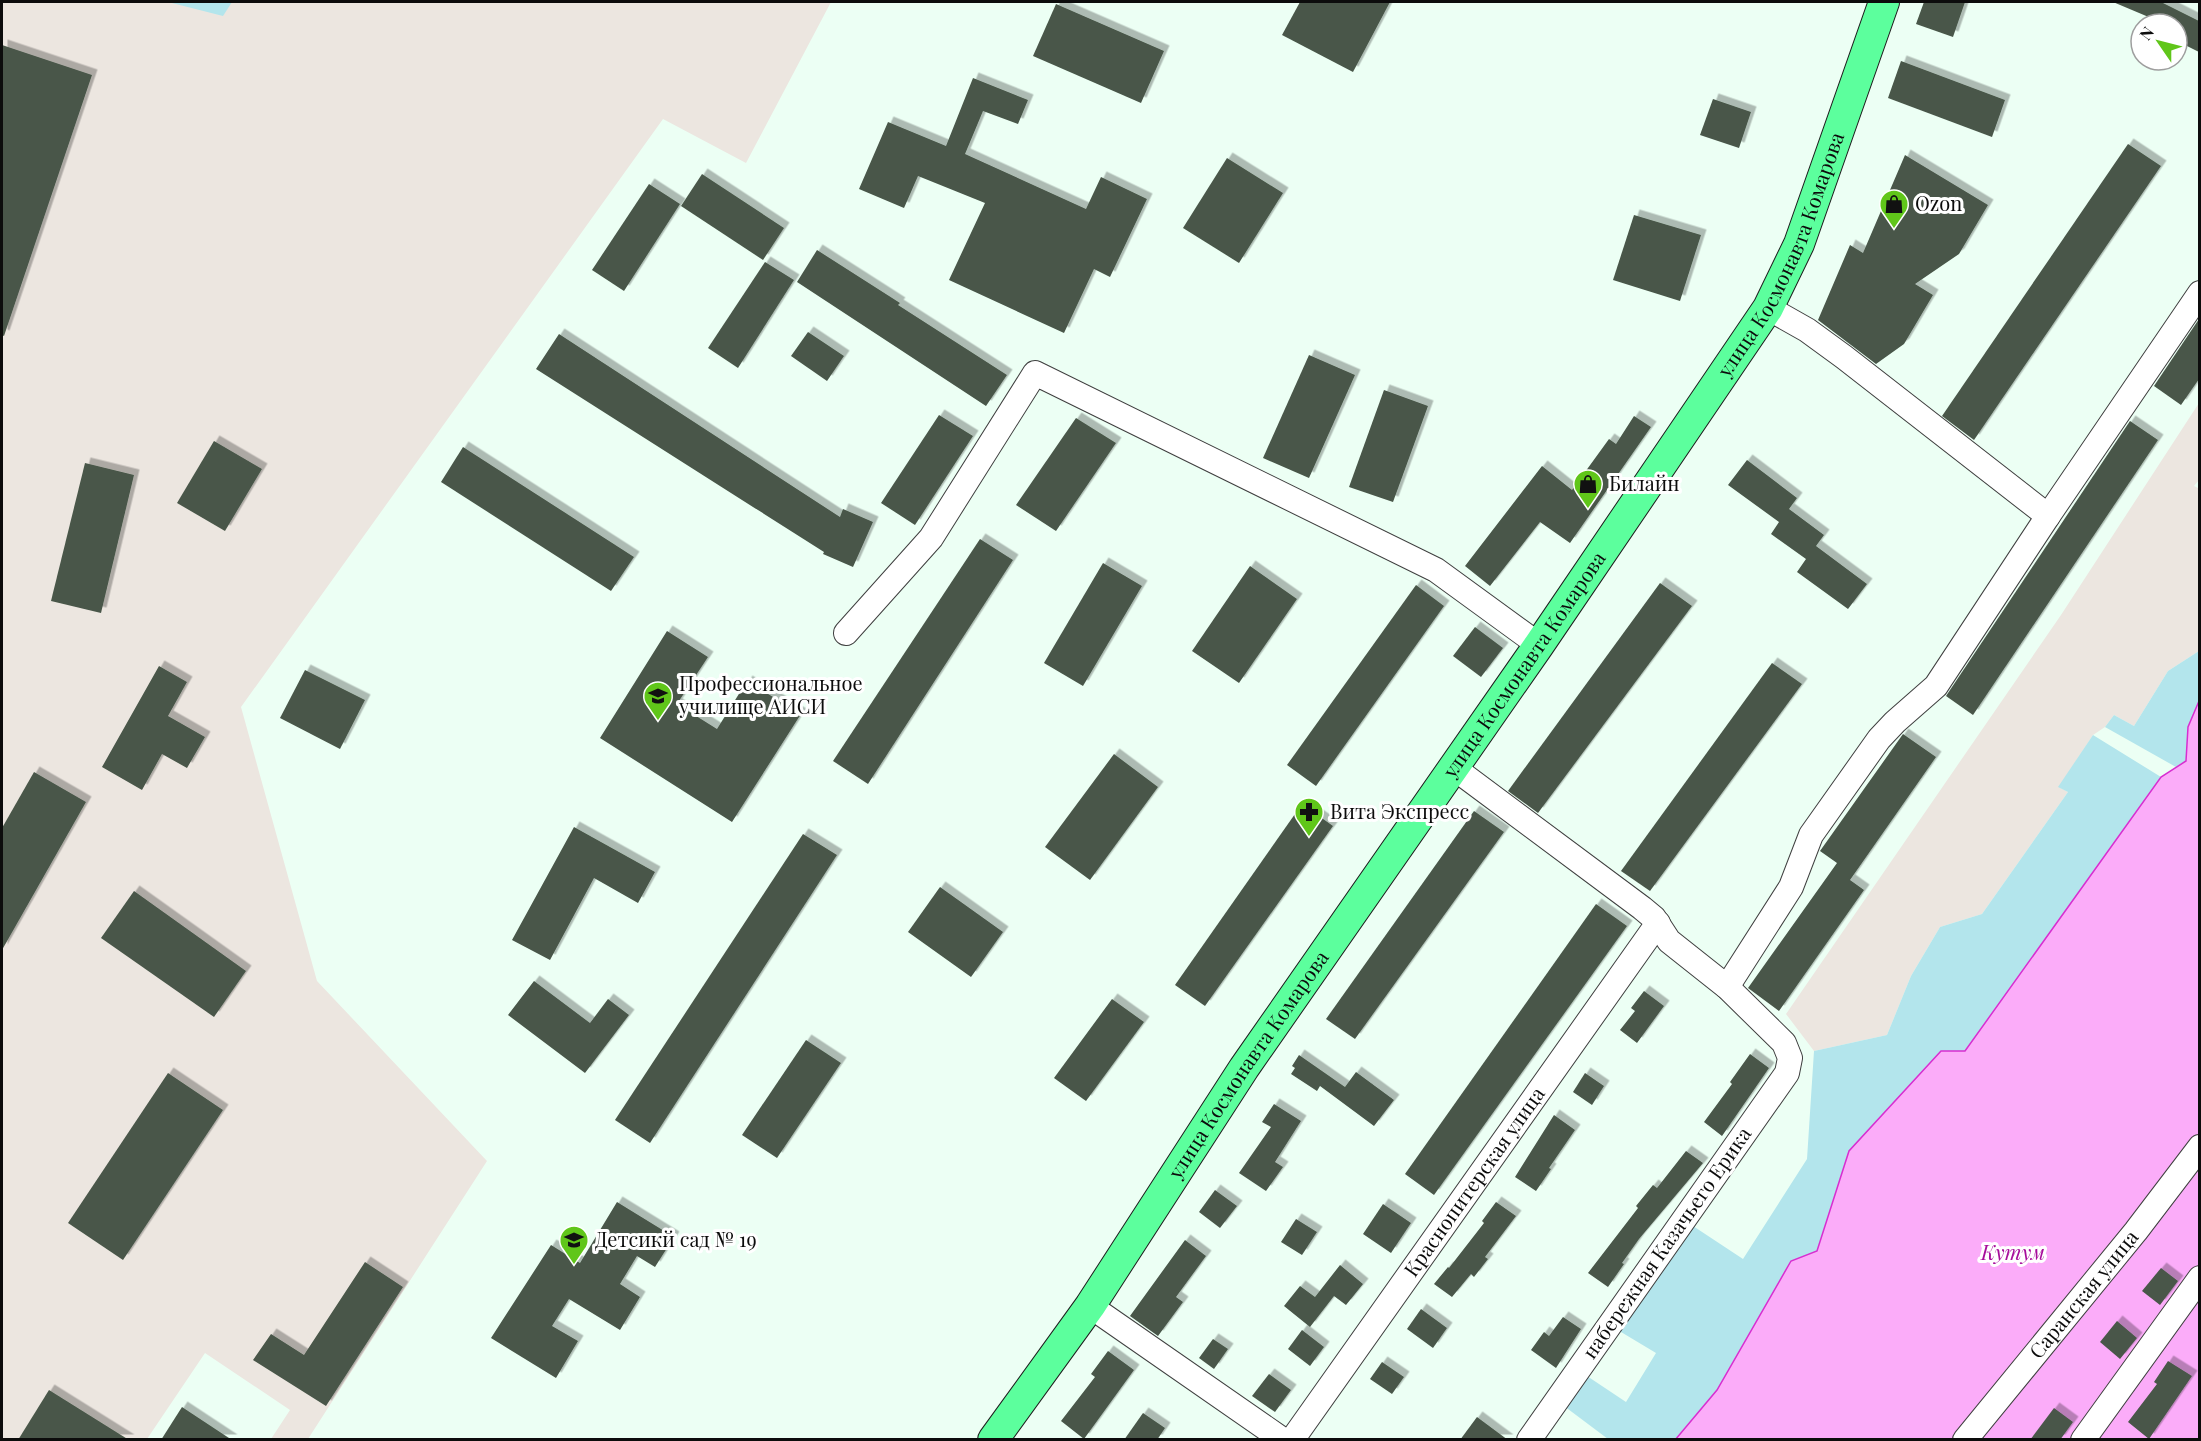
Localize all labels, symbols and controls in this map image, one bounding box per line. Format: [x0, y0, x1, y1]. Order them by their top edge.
north arrow [2129, 12, 2189, 72]
text: N [2134, 22, 2158, 44]
street label: улица Космонавта Комарова [1710, 128, 1849, 382]
shop icon: Ozon [1878, 188, 1910, 230]
place label: Ozon [1915, 189, 1962, 216]
shop icon: Билайн [1572, 468, 1604, 510]
place label: Билайн [1609, 469, 1679, 496]
street label: улица Космонавта Комарова [1435, 546, 1611, 783]
place label: Профессиональное училище АИСИ [678, 669, 863, 719]
school or university icon: Профессиональное училище АИСИ [642, 680, 674, 722]
pharmacy icon: Вита Экспресс [1293, 796, 1325, 838]
place label: Вита Экспресс [1330, 797, 1469, 824]
street label: улица Космонавта Комарова [1160, 945, 1334, 1184]
street label: Краснопитерская улица [1397, 1081, 1550, 1281]
street label: набережная Казачьего Ерика [1575, 1121, 1756, 1363]
school or university icon: Детсикй сад № 19 [558, 1224, 590, 1266]
street label: Саранская улица [2022, 1224, 2144, 1363]
place label: Детсикй сад № 19 [595, 1225, 757, 1252]
water label: Кутум [1980, 1237, 2045, 1265]

